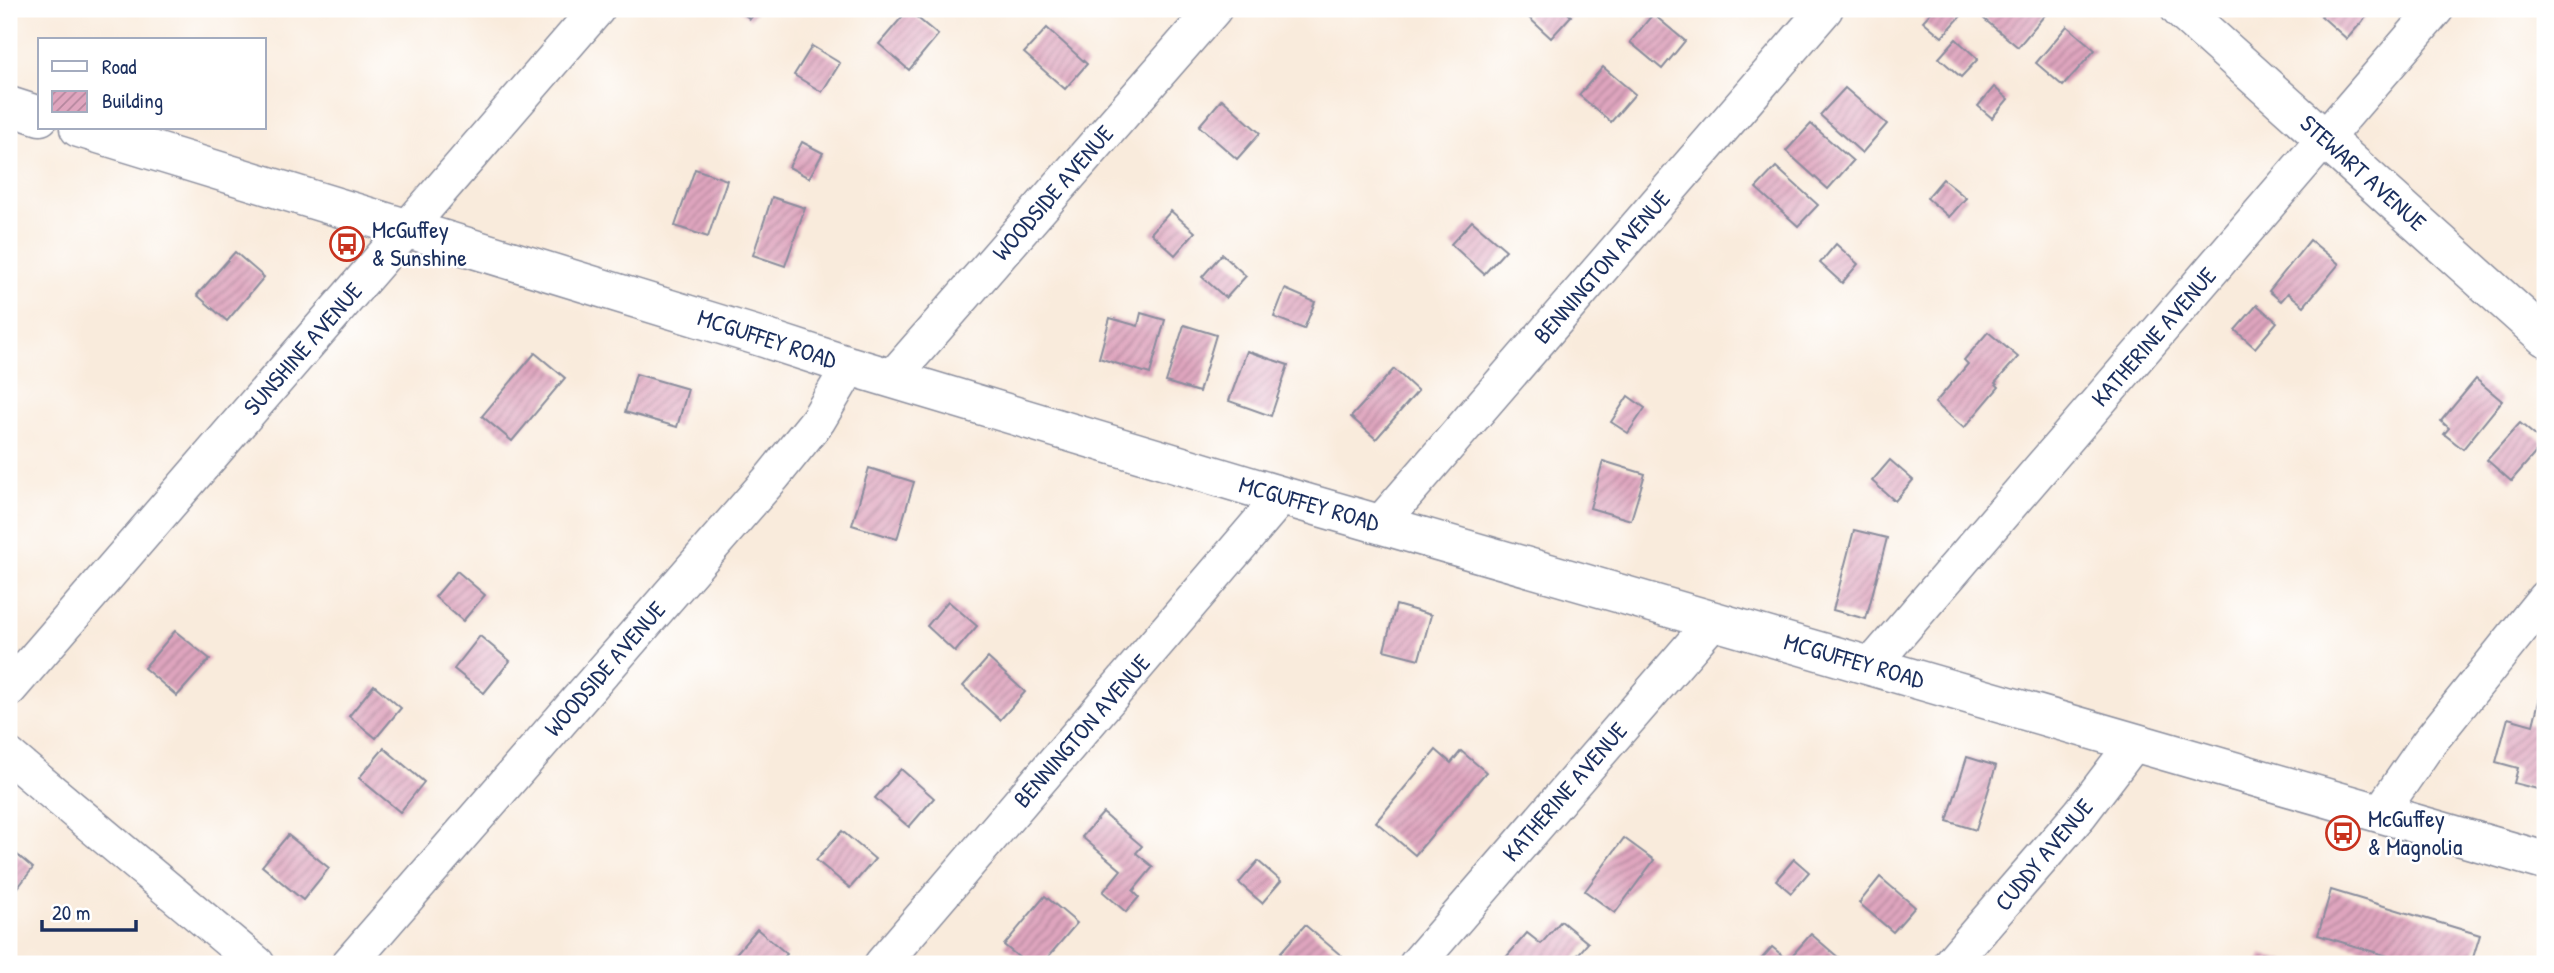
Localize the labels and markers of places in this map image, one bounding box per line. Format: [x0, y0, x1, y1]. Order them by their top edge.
place label: McGuffey & Sunshine [372, 213, 467, 273]
bus stop icon: McGuffey & Sunshine [328, 225, 366, 263]
place label: McGuffey & Magnolia [2368, 802, 2462, 862]
bus stop icon: McGuffey & Magnolia [2324, 814, 2362, 852]

